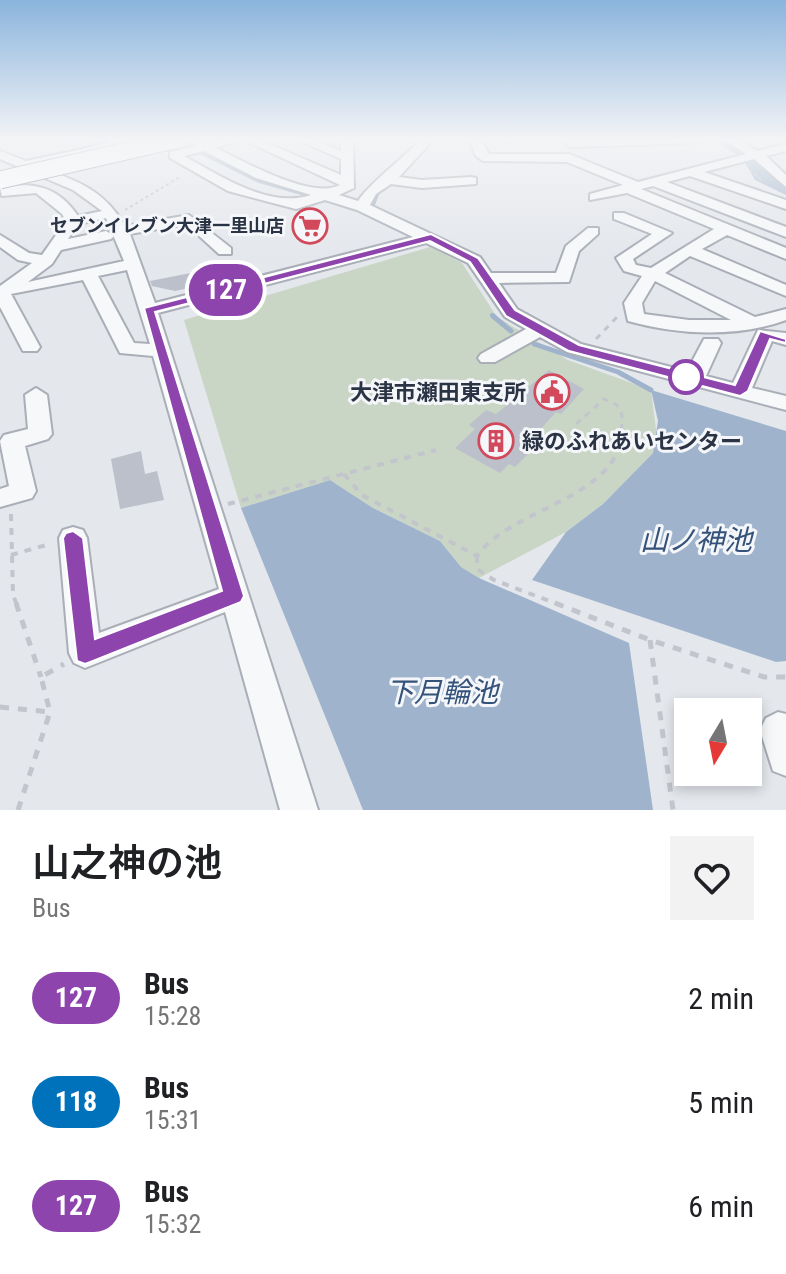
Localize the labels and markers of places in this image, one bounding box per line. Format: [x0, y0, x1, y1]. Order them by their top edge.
supermarket icon: セブンイレブン大津一里山店 [291, 207, 329, 245]
place label: セブンイレブン大津一里山店 [50, 215, 284, 236]
unlabelled marker [669, 360, 703, 394]
public building icon: 大津市瀬田東支所 [533, 373, 571, 411]
place label: 大津市瀬田東支所 [350, 380, 526, 405]
building icon: 緑のふれあいセンター [477, 422, 515, 460]
place label: 緑のふれあいセンター [522, 429, 742, 454]

